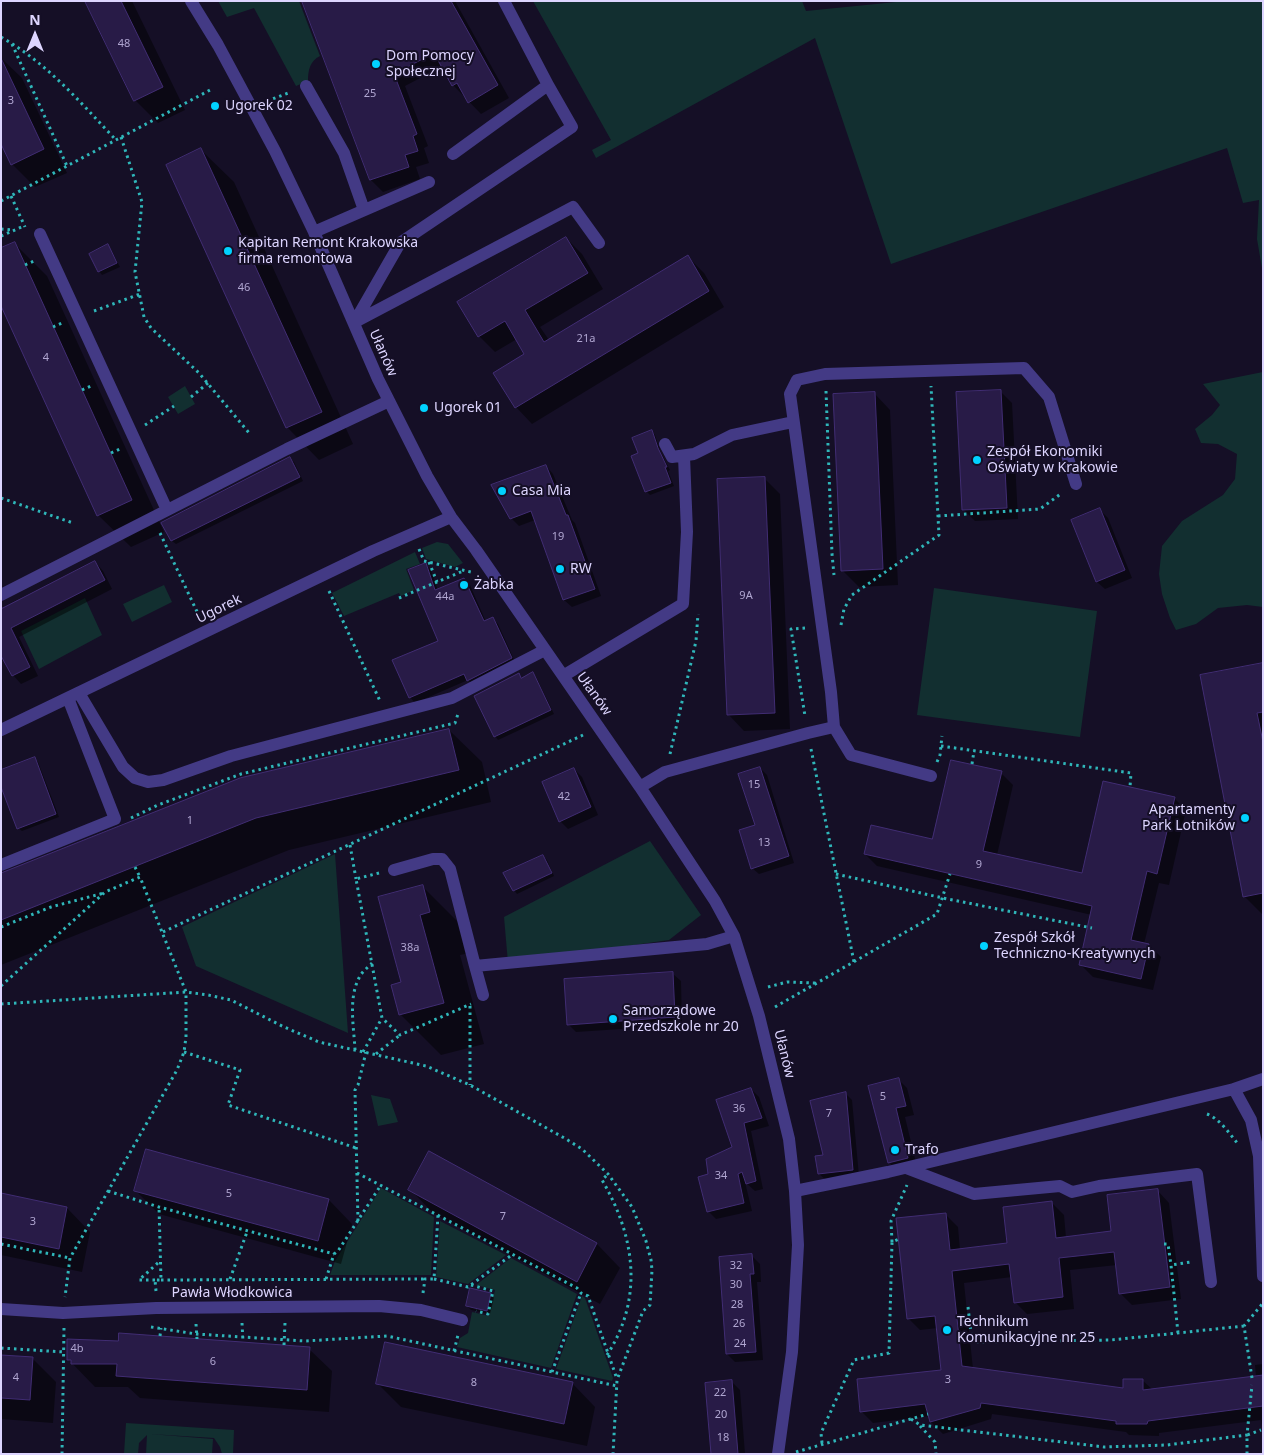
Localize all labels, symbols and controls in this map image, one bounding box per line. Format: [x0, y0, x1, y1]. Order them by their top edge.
north arrow [10, 10, 60, 60]
text: N [29, 10, 41, 29]
house number: 48 [118, 37, 130, 51]
place label: Dom Pomocy Społecznej [386, 48, 474, 80]
marker: Dom Pomocy Społecznej [370, 58, 382, 70]
house number: 25 [364, 87, 376, 101]
house number: 3 [8, 94, 14, 108]
place label: Ugorek 02 [225, 98, 293, 114]
marker: Ugorek 02 [209, 100, 221, 112]
place label: Kapitan Remont Krakowska firma remontowa [238, 235, 418, 268]
marker: Kapitan Remont Krakowska firma remontowa [222, 245, 234, 257]
house number: 46 [238, 281, 250, 295]
street label: Ułanów [365, 327, 401, 379]
house number: 21a [577, 332, 595, 346]
house number: 4 [43, 351, 49, 365]
place label: Ugorek 01 [434, 400, 502, 416]
marker: Ugorek 01 [418, 402, 430, 414]
place label: Zespół Ekonomiki Oświaty w Krakowie [987, 444, 1118, 477]
marker: Zespół Ekonomiki Oświaty w Krakowie [971, 454, 983, 466]
place label: Casa Mia [512, 483, 571, 499]
marker: Casa Mia [496, 485, 508, 497]
house number: 19 [552, 530, 564, 544]
place label: RW [570, 561, 592, 577]
marker: RW [554, 563, 566, 575]
place label: Żabka [474, 577, 514, 593]
marker: Żabka [458, 579, 470, 591]
house number: 9A [739, 589, 753, 603]
house number: 44a [436, 590, 454, 604]
street label: Ugorek [194, 591, 244, 627]
street label: Ułanów [573, 669, 615, 719]
house number: 15 [748, 778, 760, 792]
house number: 42 [558, 790, 570, 804]
place label: Apartamenty Park Lotników [1142, 802, 1235, 834]
marker: Apartamenty Park Lotników [1239, 812, 1251, 824]
house number: 1 [187, 814, 193, 828]
house number: 13 [758, 836, 770, 850]
house number: 9 [976, 858, 982, 872]
place label: Zespół Szkół Techniczno-Kreatywnych [994, 930, 1156, 962]
marker: Zespół Szkół Techniczno-Kreatywnych [978, 940, 990, 952]
house number: 38a [401, 941, 419, 955]
place label: Samorządowe Przedszkole nr 20 [623, 1003, 739, 1036]
marker: Samorządowe Przedszkole nr 20 [607, 1013, 619, 1025]
street label: Ułanów [770, 1028, 798, 1080]
house number: 5 [880, 1090, 886, 1104]
house number: 36 [733, 1102, 745, 1116]
house number: 7 [826, 1107, 832, 1121]
place label: Trafo [905, 1142, 939, 1158]
marker: Trafo [889, 1144, 901, 1156]
house number: 34 [715, 1169, 727, 1183]
house number: 5 [226, 1187, 232, 1201]
house number: 7 [500, 1210, 506, 1224]
house number: 3 [30, 1215, 36, 1229]
house number: 32 [730, 1259, 742, 1273]
house number: 30 [730, 1278, 742, 1292]
street label: Pawła Włodkowica [171, 1285, 293, 1301]
house number: 28 [731, 1298, 743, 1312]
place label: Technikum Komunikacyjne nr 25 [957, 1314, 1095, 1346]
house number: 26 [733, 1317, 745, 1331]
marker: Technikum Komunikacyjne nr 25 [941, 1324, 953, 1336]
house number: 24 [734, 1337, 746, 1351]
house number: 4b [70, 1342, 84, 1356]
house number: 6 [210, 1355, 216, 1369]
house number: 4 [13, 1371, 19, 1385]
house number: 3 [945, 1373, 951, 1387]
house number: 8 [471, 1376, 477, 1390]
house number: 22 [714, 1386, 726, 1400]
house number: 20 [715, 1408, 727, 1422]
house number: 18 [717, 1431, 729, 1445]

